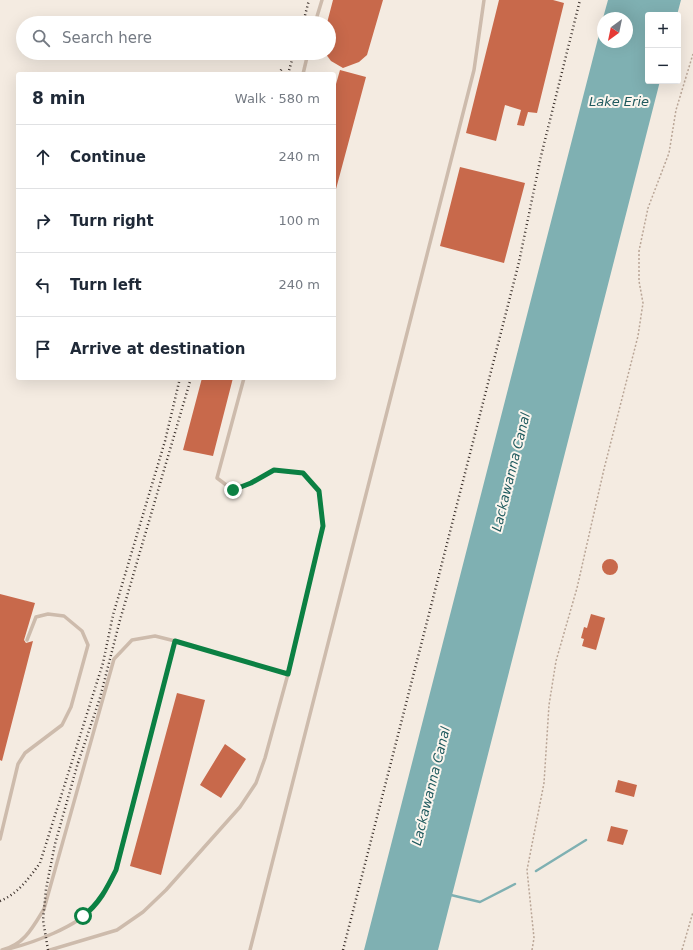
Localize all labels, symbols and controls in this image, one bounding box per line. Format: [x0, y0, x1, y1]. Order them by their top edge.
north arrow [597, 12, 633, 48]
map controls [645, 12, 681, 84]
button: + [645, 12, 681, 48]
search box [16, 16, 336, 60]
icon: search [30, 27, 52, 49]
text: Search here [62, 29, 152, 47]
button: − [645, 48, 681, 84]
text: 8 min [32, 88, 85, 108]
text: Walk · 580 m [235, 91, 320, 106]
water label: Lake Erie [589, 94, 649, 109]
icon: ahead [32, 146, 54, 168]
text: Continue [70, 148, 146, 166]
text: 240 m [278, 149, 320, 164]
icon: right [32, 210, 54, 232]
text: Turn right [70, 212, 154, 230]
text: 100 m [278, 213, 320, 228]
icon: left [32, 274, 54, 296]
text: Turn left [70, 276, 142, 294]
text: 240 m [278, 277, 320, 292]
icon: arrive [32, 338, 54, 360]
text: Arrive at destination [70, 340, 245, 358]
water label: Lackawanna Canal [489, 411, 533, 533]
route end [224, 481, 242, 499]
water label: Lackawanna Canal [409, 725, 453, 847]
route start [74, 907, 92, 925]

